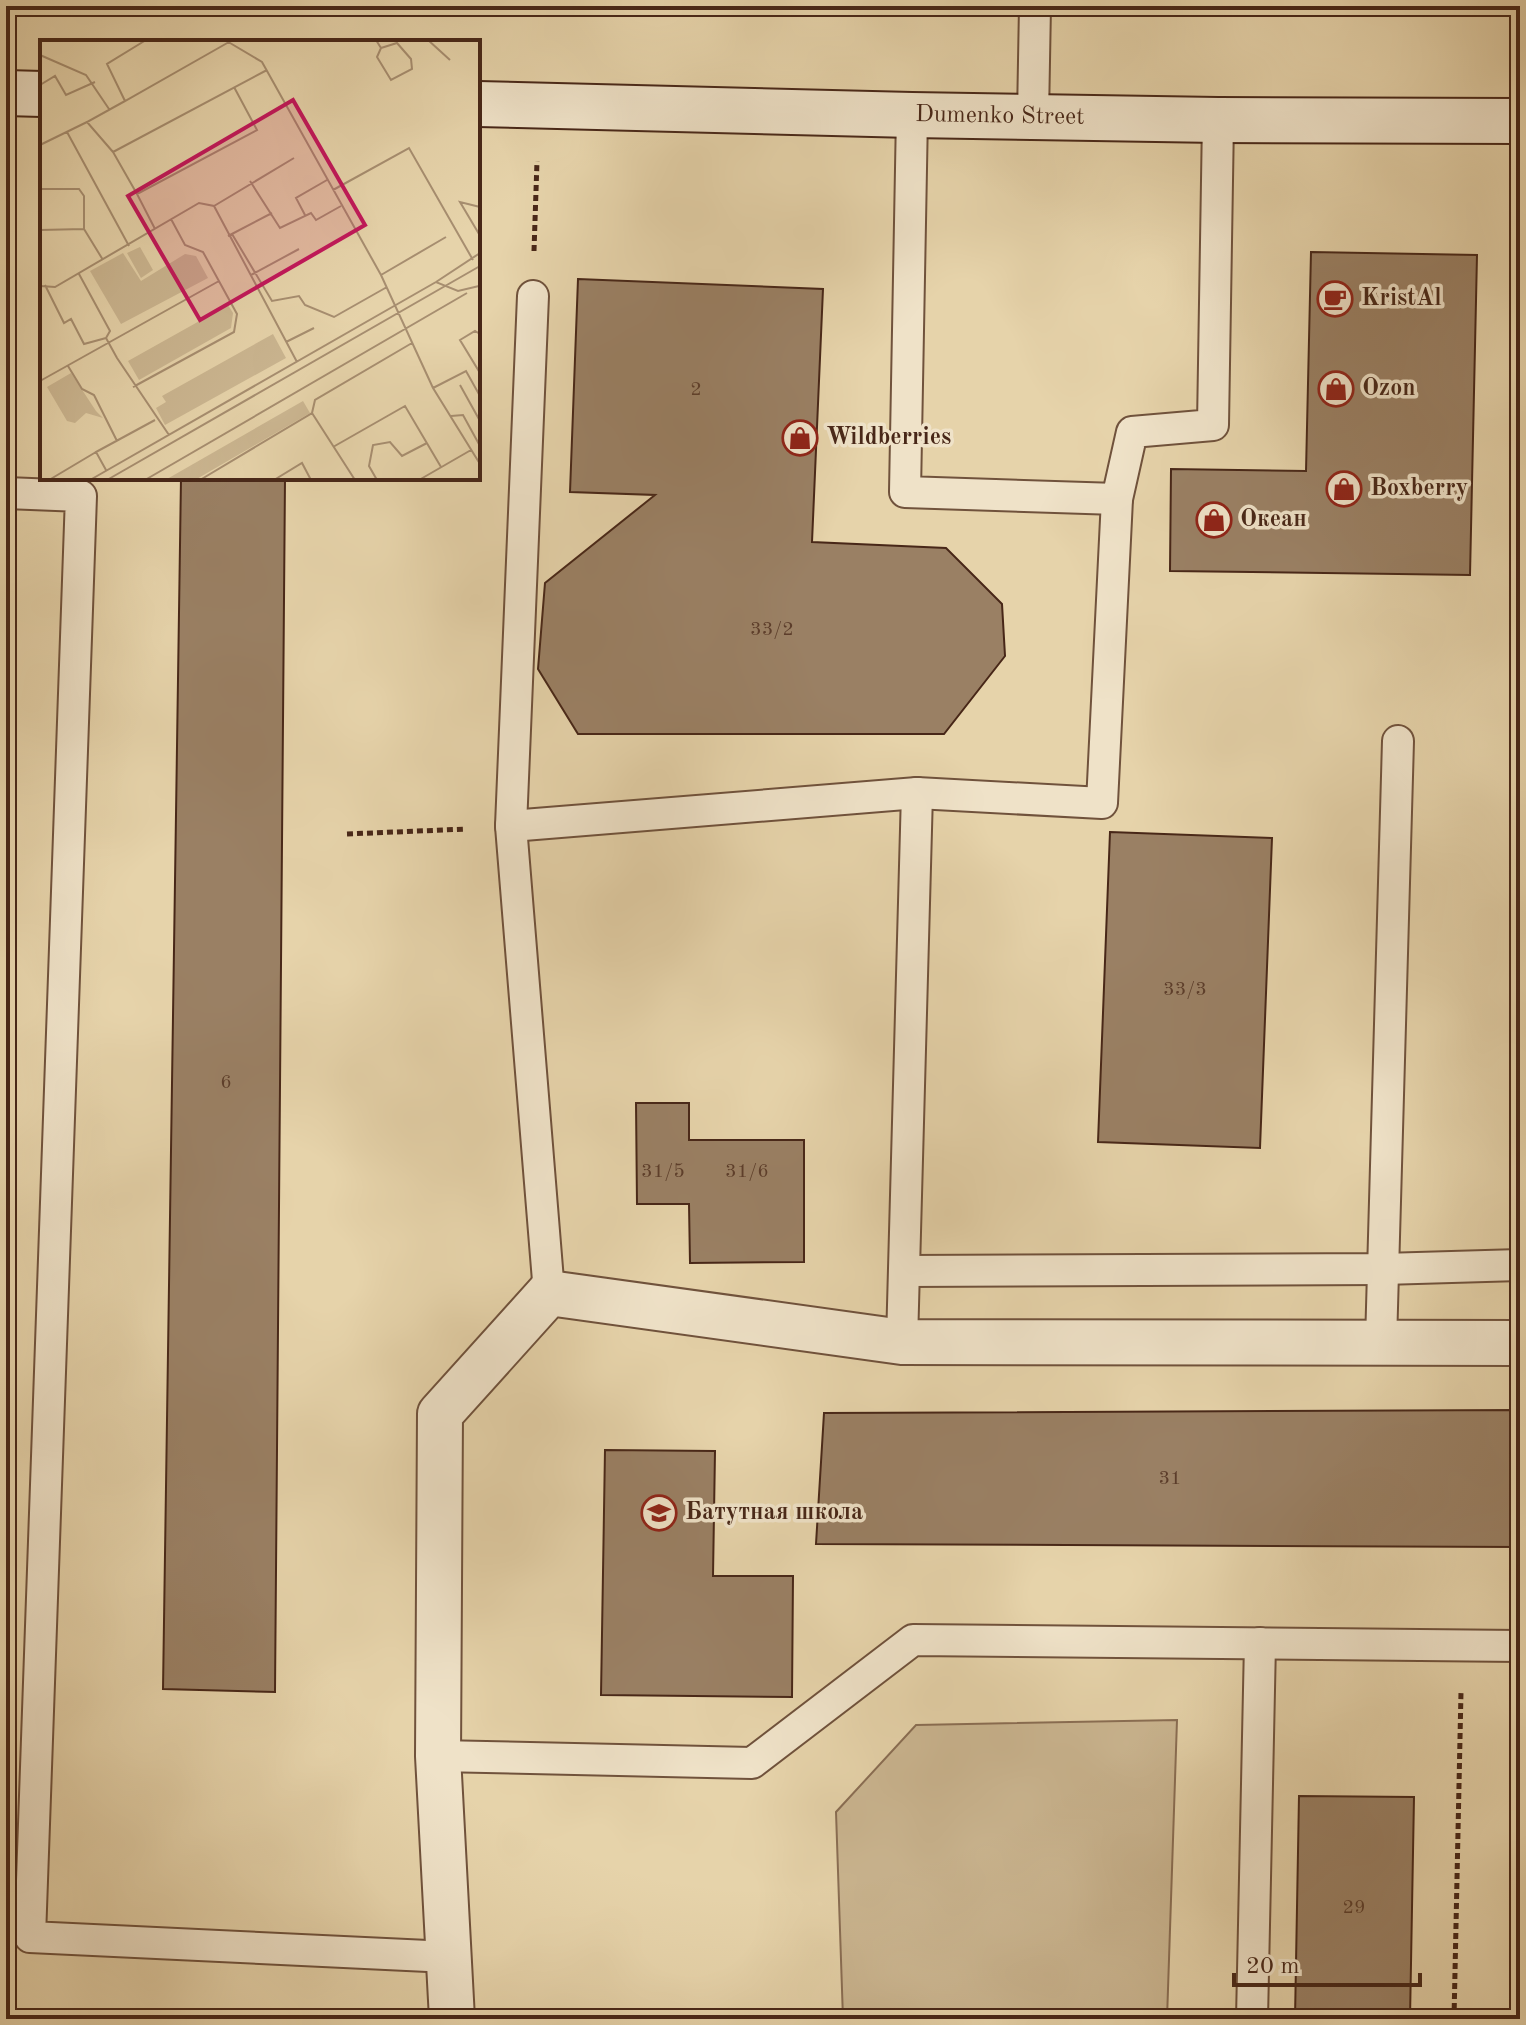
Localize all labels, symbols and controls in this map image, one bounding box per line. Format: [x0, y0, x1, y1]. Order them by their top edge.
inset map [40, 40, 480, 480]
street label: Dumenko Street [915, 103, 1085, 130]
cafe icon: KristAl [1316, 280, 1354, 318]
place label: KristAl [1361, 287, 1442, 311]
shop icon: Ozon [1317, 370, 1355, 408]
place label: Ozon [1362, 377, 1416, 401]
house number: 2 [690, 380, 702, 400]
shop icon: Wildberries [781, 419, 819, 457]
place label: Wildberries [826, 426, 951, 450]
shop icon: Boxberry [1325, 470, 1363, 508]
place label: Boxberry [1370, 477, 1468, 501]
shop icon: Океан [1195, 501, 1233, 539]
place label: Океан [1240, 508, 1307, 532]
house number: 33/2 [750, 620, 794, 640]
house number: 33/3 [1163, 980, 1207, 1000]
house number: 6 [220, 1073, 232, 1093]
house number: 31/5 [641, 1162, 685, 1182]
house number: 31/6 [725, 1162, 769, 1182]
house number: 31 [1158, 1469, 1182, 1489]
school or university icon: Батутная школа [640, 1494, 678, 1532]
place label: Батутная школа [685, 1501, 863, 1525]
house number: 29 [1342, 1898, 1366, 1918]
scale bar [1234, 1937, 1420, 1987]
text: 20 m [1246, 1955, 1300, 1979]

